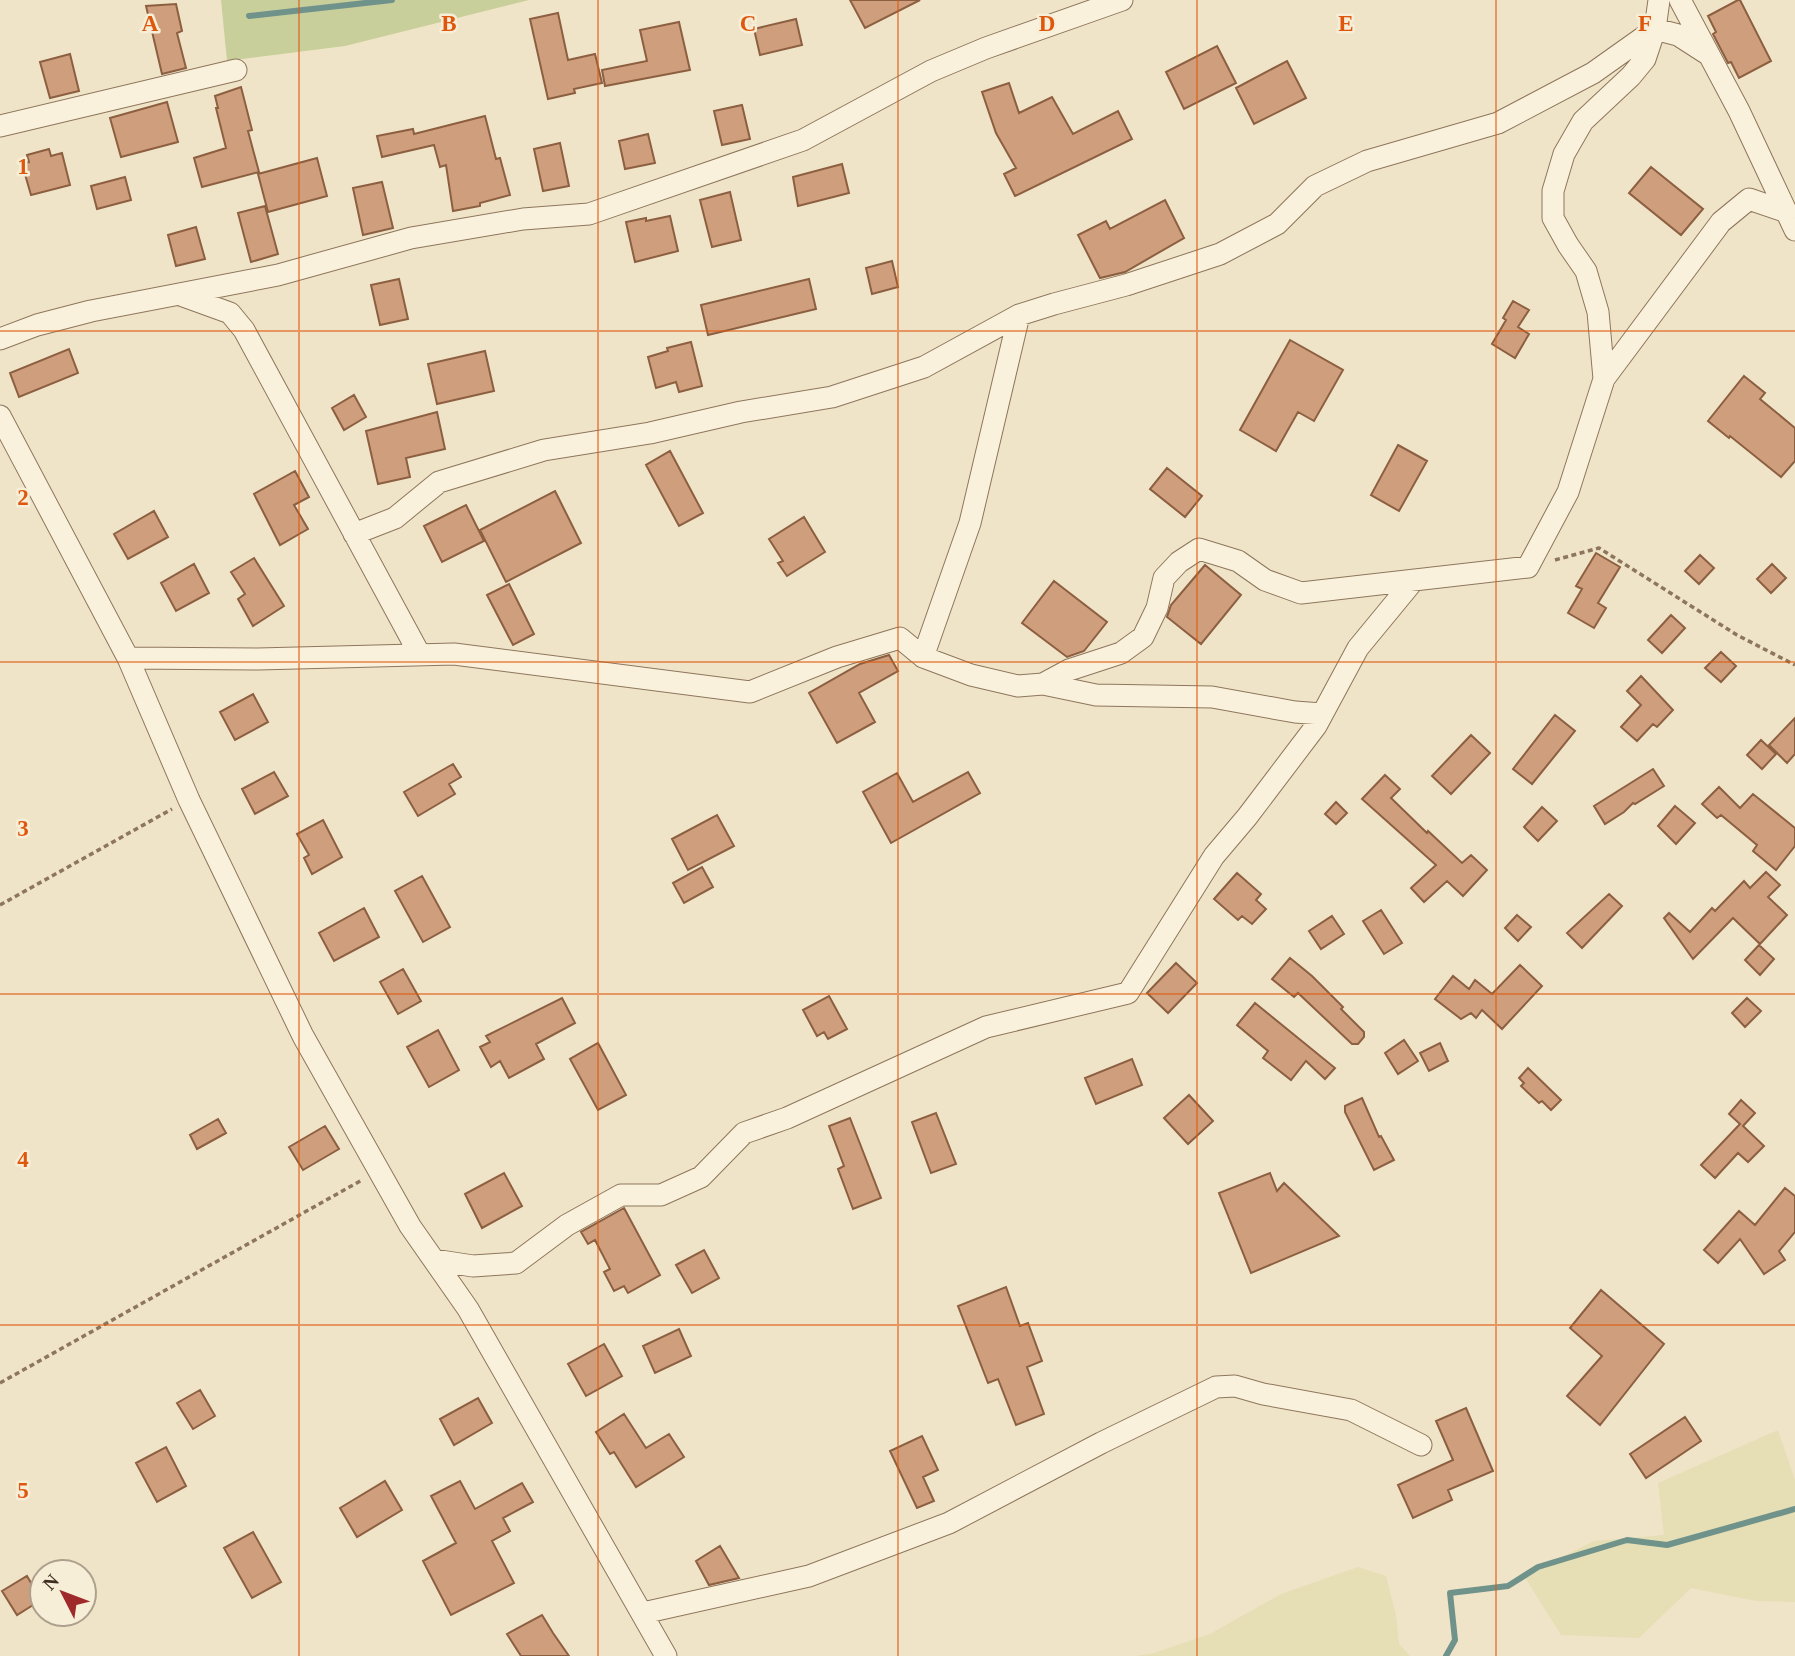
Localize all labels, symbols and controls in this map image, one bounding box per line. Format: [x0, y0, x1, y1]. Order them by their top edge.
text: A [142, 11, 159, 36]
text: B [441, 11, 457, 36]
text: C [740, 11, 756, 36]
text: D [1039, 11, 1055, 36]
text: E [1338, 11, 1354, 36]
text: F [1638, 11, 1652, 36]
text: 1 [17, 154, 29, 179]
text: 2 [17, 485, 29, 510]
text: 3 [17, 816, 29, 841]
text: 4 [17, 1147, 29, 1172]
text: 5 [17, 1478, 29, 1503]
north arrow [28, 1558, 98, 1628]
text: N [38, 1570, 63, 1594]

